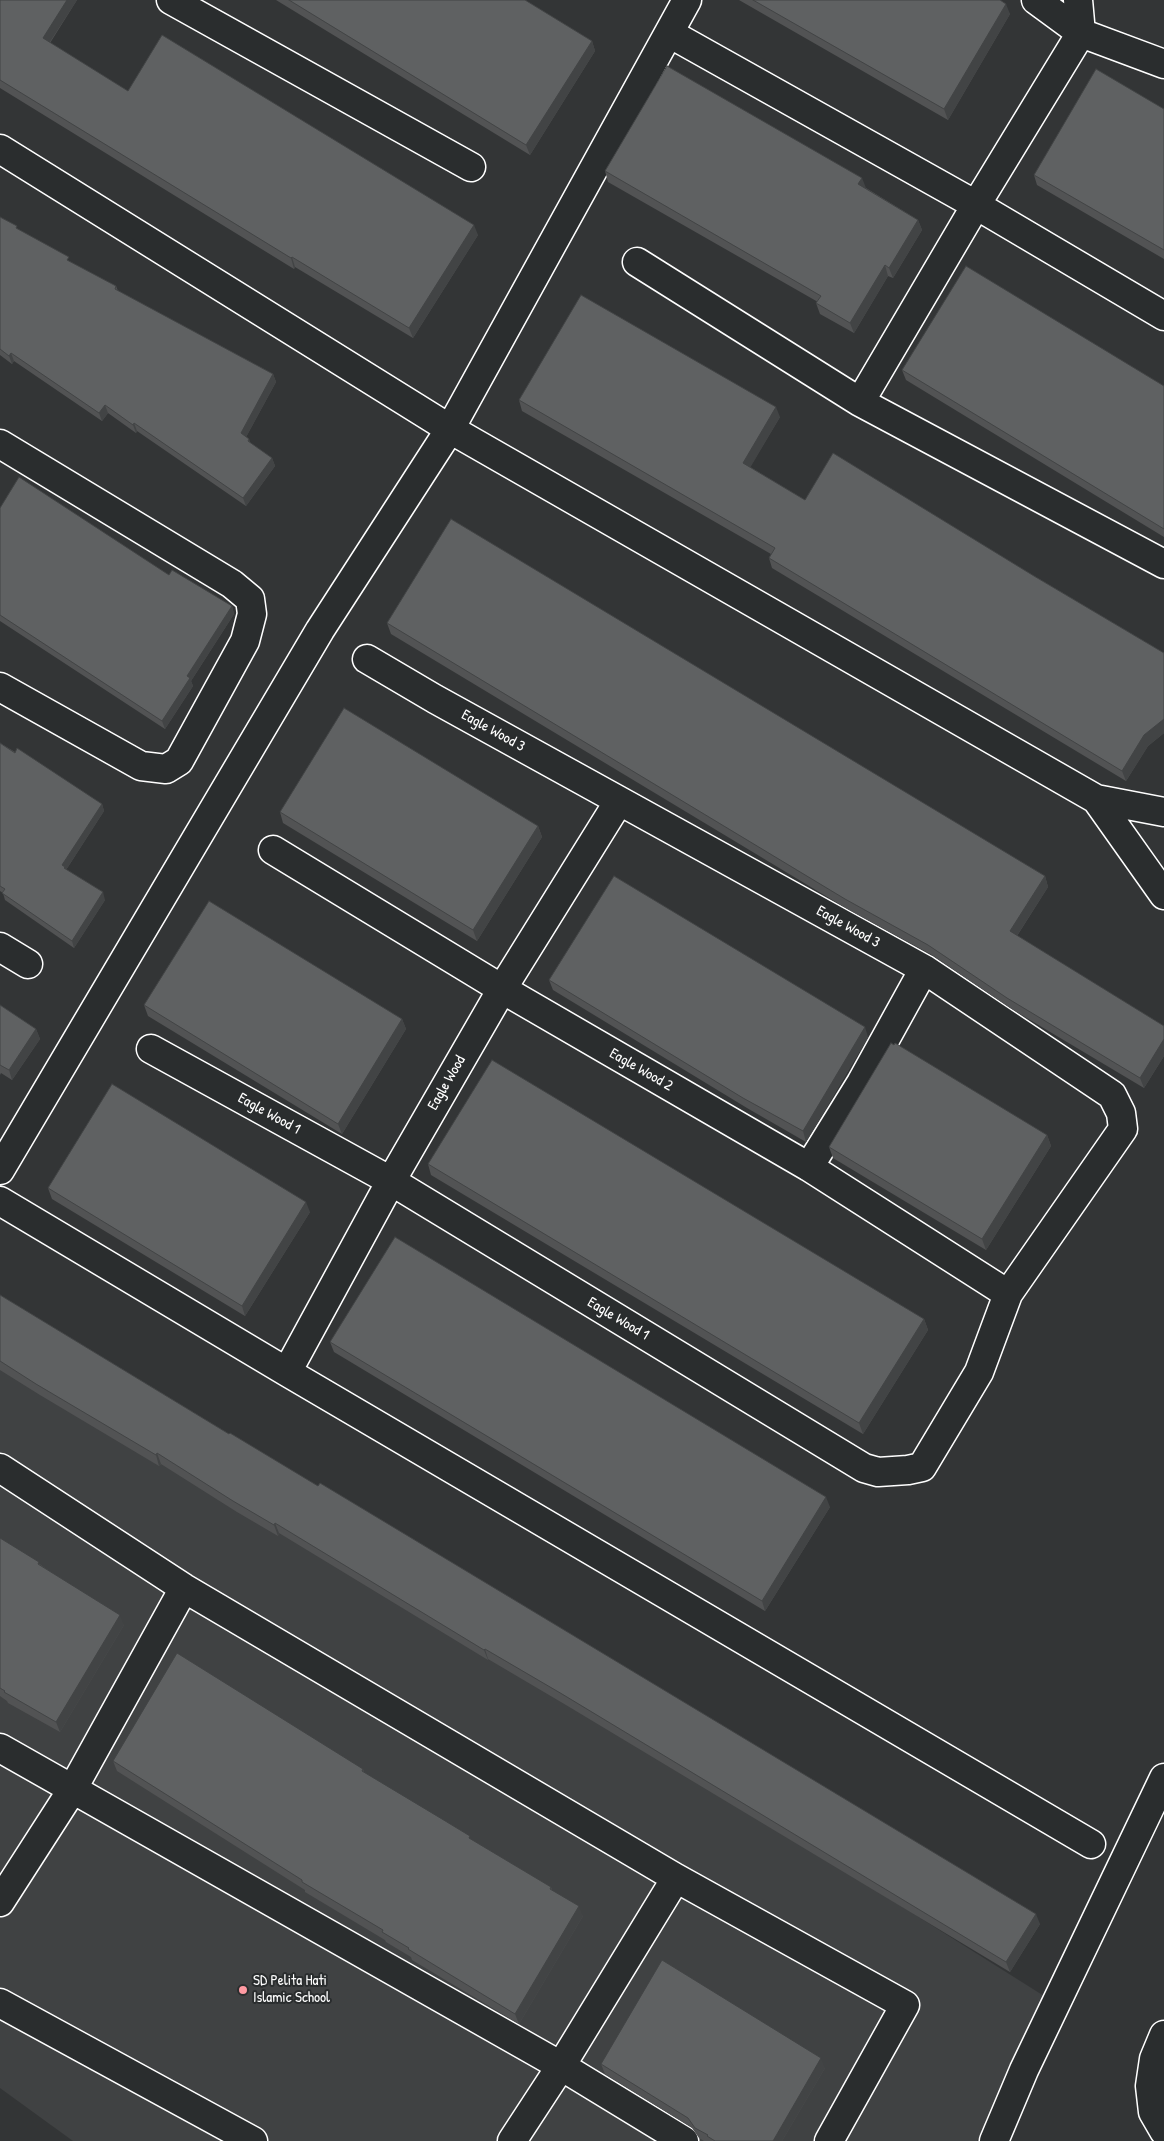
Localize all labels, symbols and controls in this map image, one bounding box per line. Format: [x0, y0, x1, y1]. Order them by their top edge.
street label: Eagle Wood 3 [458, 706, 528, 756]
street label: Eagle Wood 3 [813, 902, 883, 952]
street label: Eagle Wood 2 [606, 1045, 676, 1095]
street label: Eagle Wood [424, 1053, 470, 1113]
street label: Eagle Wood 1 [235, 1089, 303, 1139]
street label: Eagle Wood 1 [584, 1294, 652, 1344]
place label: SD Pelita Hati Islamic School [253, 1972, 330, 2007]
marker: SD Pelita Hati Islamic School [237, 1984, 249, 1996]

